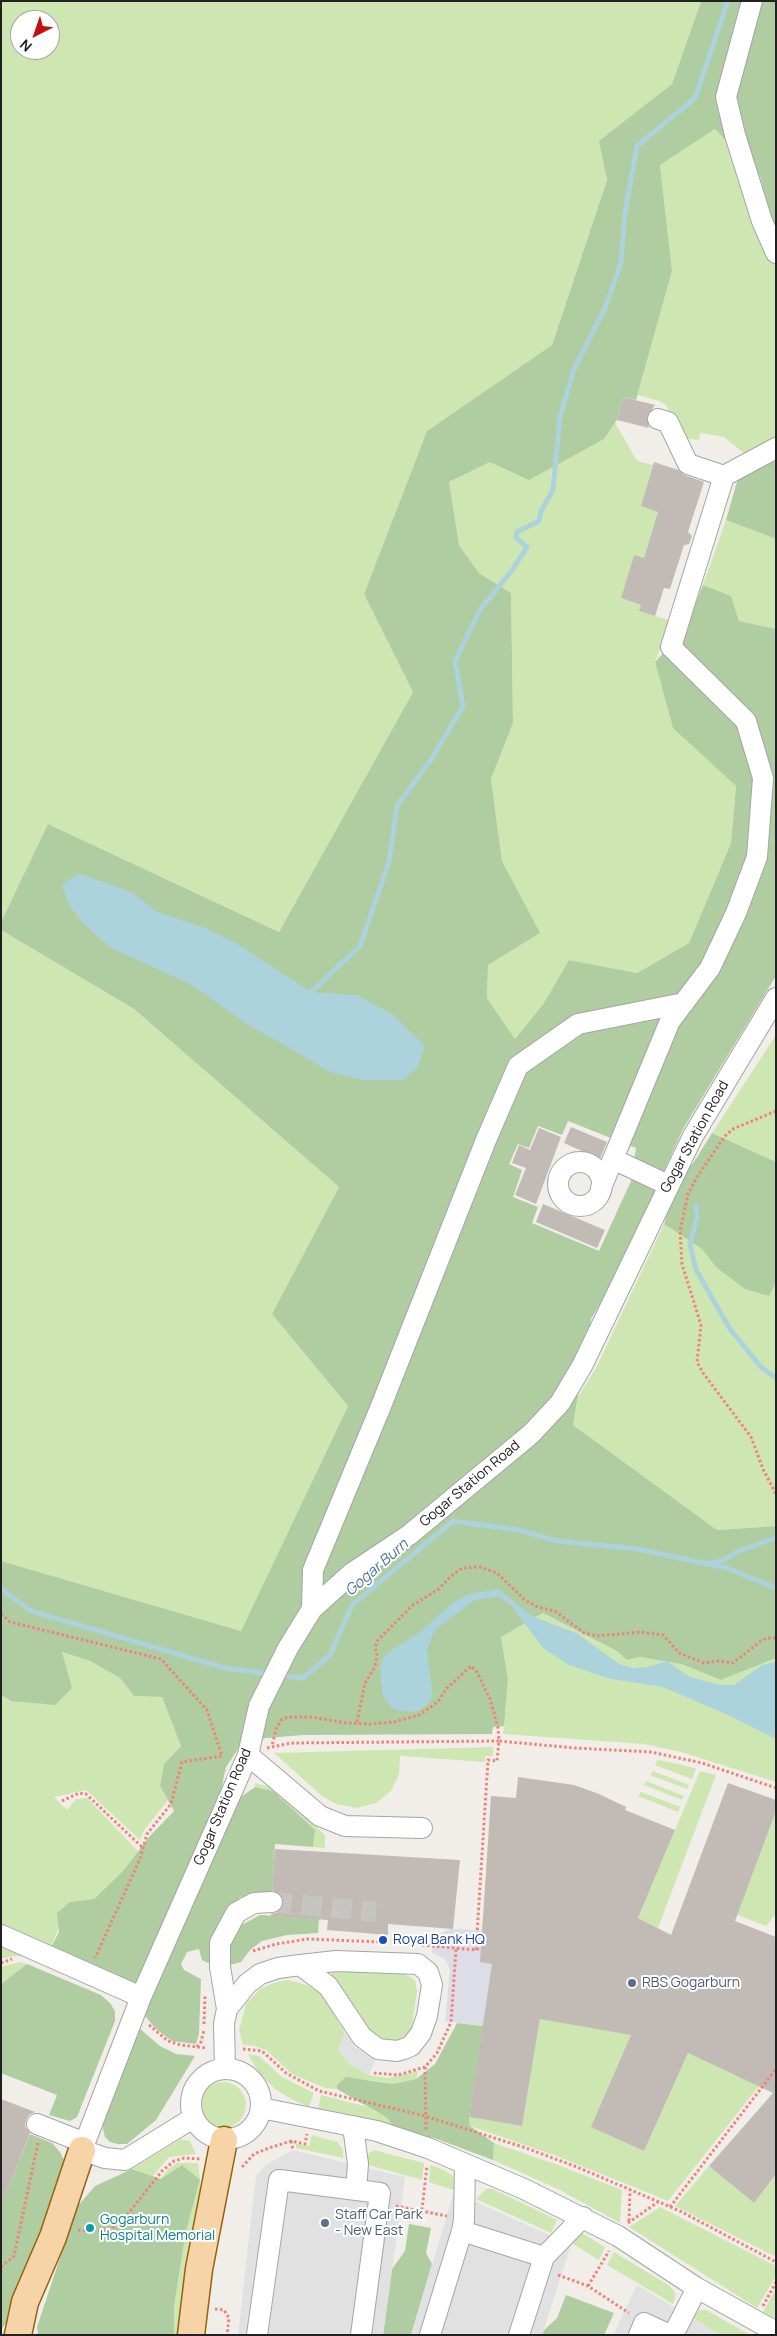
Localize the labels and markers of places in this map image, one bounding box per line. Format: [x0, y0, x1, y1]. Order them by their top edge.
place label: Royal Bank HQ [393, 1932, 485, 1948]
marker: Royal Bank HQ [377, 1934, 389, 1946]
place label: RBS Gogarburn [642, 1975, 740, 1991]
marker: RBS Gogarburn [626, 1977, 638, 1989]
place label: Staff Car Park - New East [335, 2207, 423, 2240]
place label: Gogarburn Hospital Memorial [100, 2212, 215, 2244]
marker: Staff Car Park - New East [319, 2217, 331, 2229]
marker: Gogarburn Hospital Memorial [84, 2222, 96, 2234]

